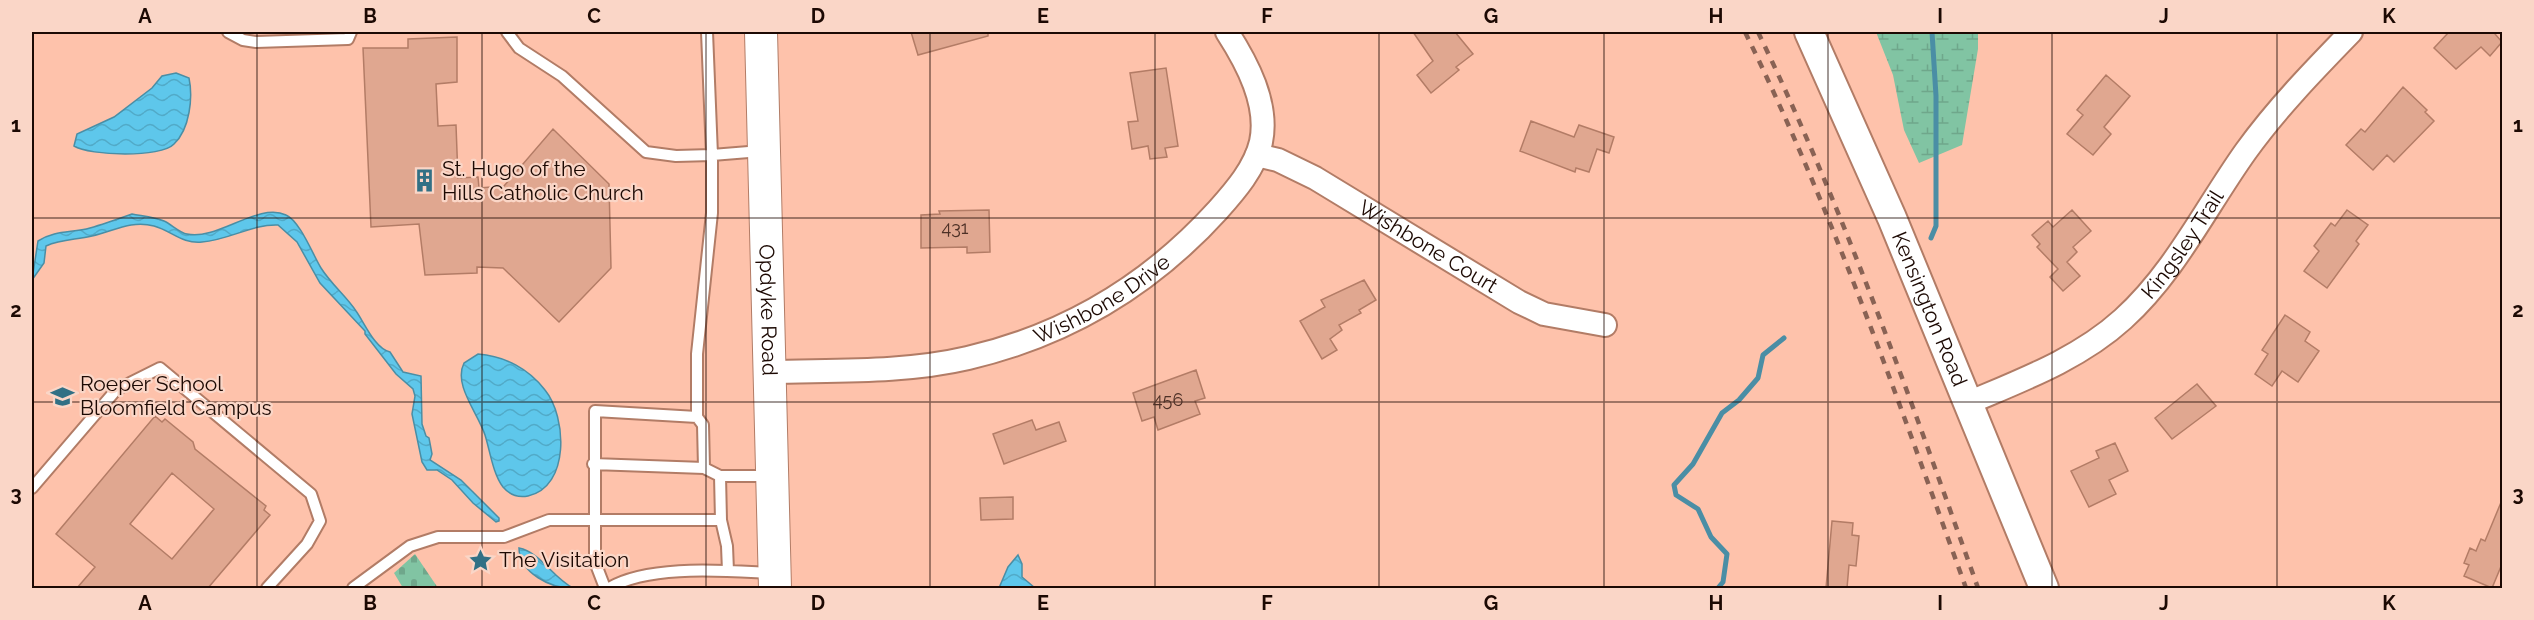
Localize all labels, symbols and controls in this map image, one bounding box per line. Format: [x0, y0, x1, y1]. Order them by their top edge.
text: A [138, 4, 152, 28]
text: B [363, 4, 377, 28]
text: C [587, 4, 601, 28]
text: D [811, 4, 825, 28]
text: E [1037, 4, 1049, 28]
text: F [1261, 4, 1273, 28]
text: G [1484, 4, 1498, 28]
text: H [1709, 4, 1723, 28]
text: I [1937, 4, 1943, 28]
text: J [2159, 4, 2169, 28]
text: K [2382, 4, 2396, 28]
text: 1 [11, 113, 21, 137]
text: 1 [2513, 113, 2523, 137]
place label: St. Hugo of the Hills Catholic Church [442, 156, 644, 205]
building icon: St. Hugo of the Hills Catholic Church [411, 168, 437, 194]
street label: Kingsley Trail [2136, 185, 2229, 304]
street label: Wishbone Court [1354, 195, 1502, 298]
house number: 431 [941, 217, 969, 238]
street label: Kensington Road [1887, 228, 1973, 390]
street label: Opdyke Road [754, 244, 783, 376]
street label: Wishbone Drive [1030, 249, 1175, 349]
text: 2 [10, 298, 22, 322]
text: 2 [2512, 298, 2524, 322]
place label: Roeper School Bloomfield Campus [80, 371, 272, 420]
school or university icon: Roeper School Bloomfield Campus [49, 383, 75, 409]
house number: 456 [1153, 389, 1183, 410]
text: 3 [10, 482, 22, 506]
text: 3 [2512, 482, 2524, 506]
place icon: The Visitation [468, 547, 494, 573]
place label: The Visitation [499, 547, 629, 572]
text: A [138, 591, 152, 615]
text: B [363, 591, 377, 615]
text: C [587, 591, 601, 615]
text: D [811, 591, 825, 615]
text: E [1037, 591, 1049, 615]
text: F [1261, 591, 1273, 615]
text: G [1484, 591, 1498, 615]
text: H [1709, 591, 1723, 615]
text: I [1937, 591, 1943, 615]
text: J [2159, 591, 2169, 615]
text: K [2382, 591, 2396, 615]

